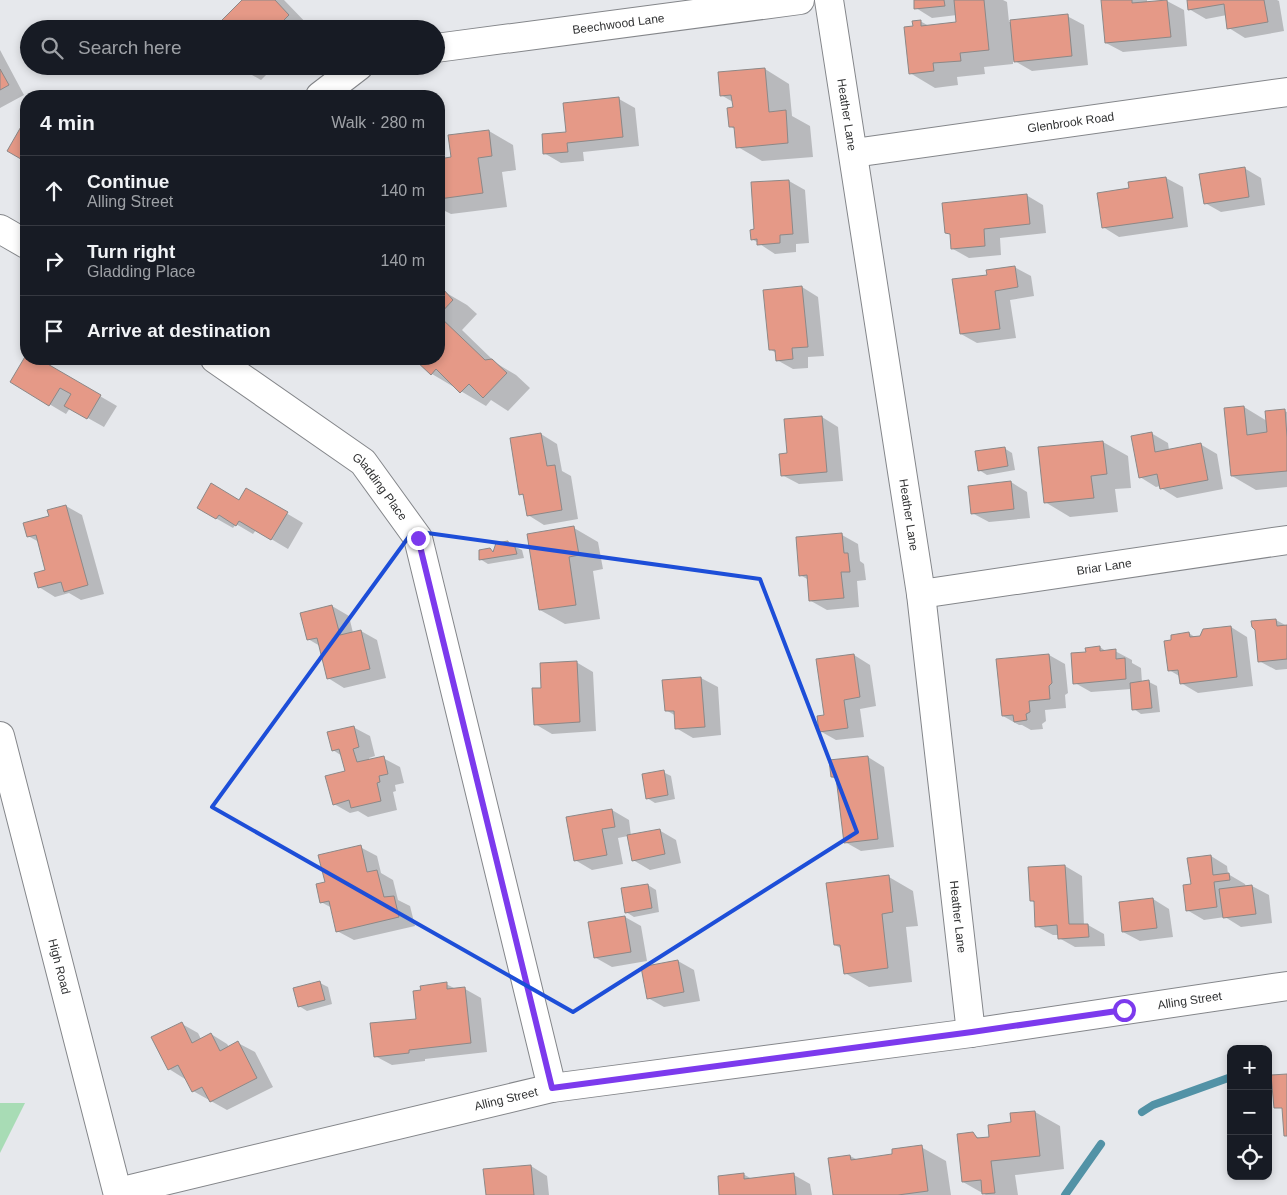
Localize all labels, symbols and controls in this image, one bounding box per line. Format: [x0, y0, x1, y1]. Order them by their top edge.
street label: Beechwood Lane [571, 11, 666, 37]
search box [20, 20, 445, 75]
icon: search [38, 34, 66, 62]
text: Search here [78, 37, 182, 58]
street label: Heather Lane [834, 78, 859, 152]
street label: Glenbrook Road [1027, 109, 1115, 135]
text: 4 min [40, 111, 95, 134]
text: Walk · 280 m [331, 114, 425, 131]
text: Continue [87, 171, 169, 192]
icon: ahead [40, 177, 68, 205]
text: 140 m [381, 182, 425, 199]
text: Alling Street [87, 193, 173, 210]
text: Turn right [87, 241, 175, 262]
icon: right [40, 247, 68, 275]
text: 140 m [381, 252, 425, 269]
text: Gladding Place [87, 263, 196, 280]
icon: arrive [40, 317, 68, 345]
text: Arrive at destination [87, 320, 271, 341]
street label: Gladding Place [350, 450, 410, 523]
street label: Heather Lane [896, 478, 921, 552]
route end [407, 527, 430, 550]
street label: Briar Lane [1076, 556, 1133, 578]
street label: Heather Lane [947, 880, 969, 954]
street label: High Road [45, 937, 73, 996]
street label: Alling Street [1157, 989, 1223, 1012]
route start [1113, 999, 1136, 1022]
map controls [1227, 1045, 1272, 1180]
button: + [1227, 1045, 1272, 1090]
street label: Alling Street [473, 1085, 540, 1113]
button: − [1227, 1090, 1272, 1135]
button: locate [1227, 1135, 1272, 1180]

